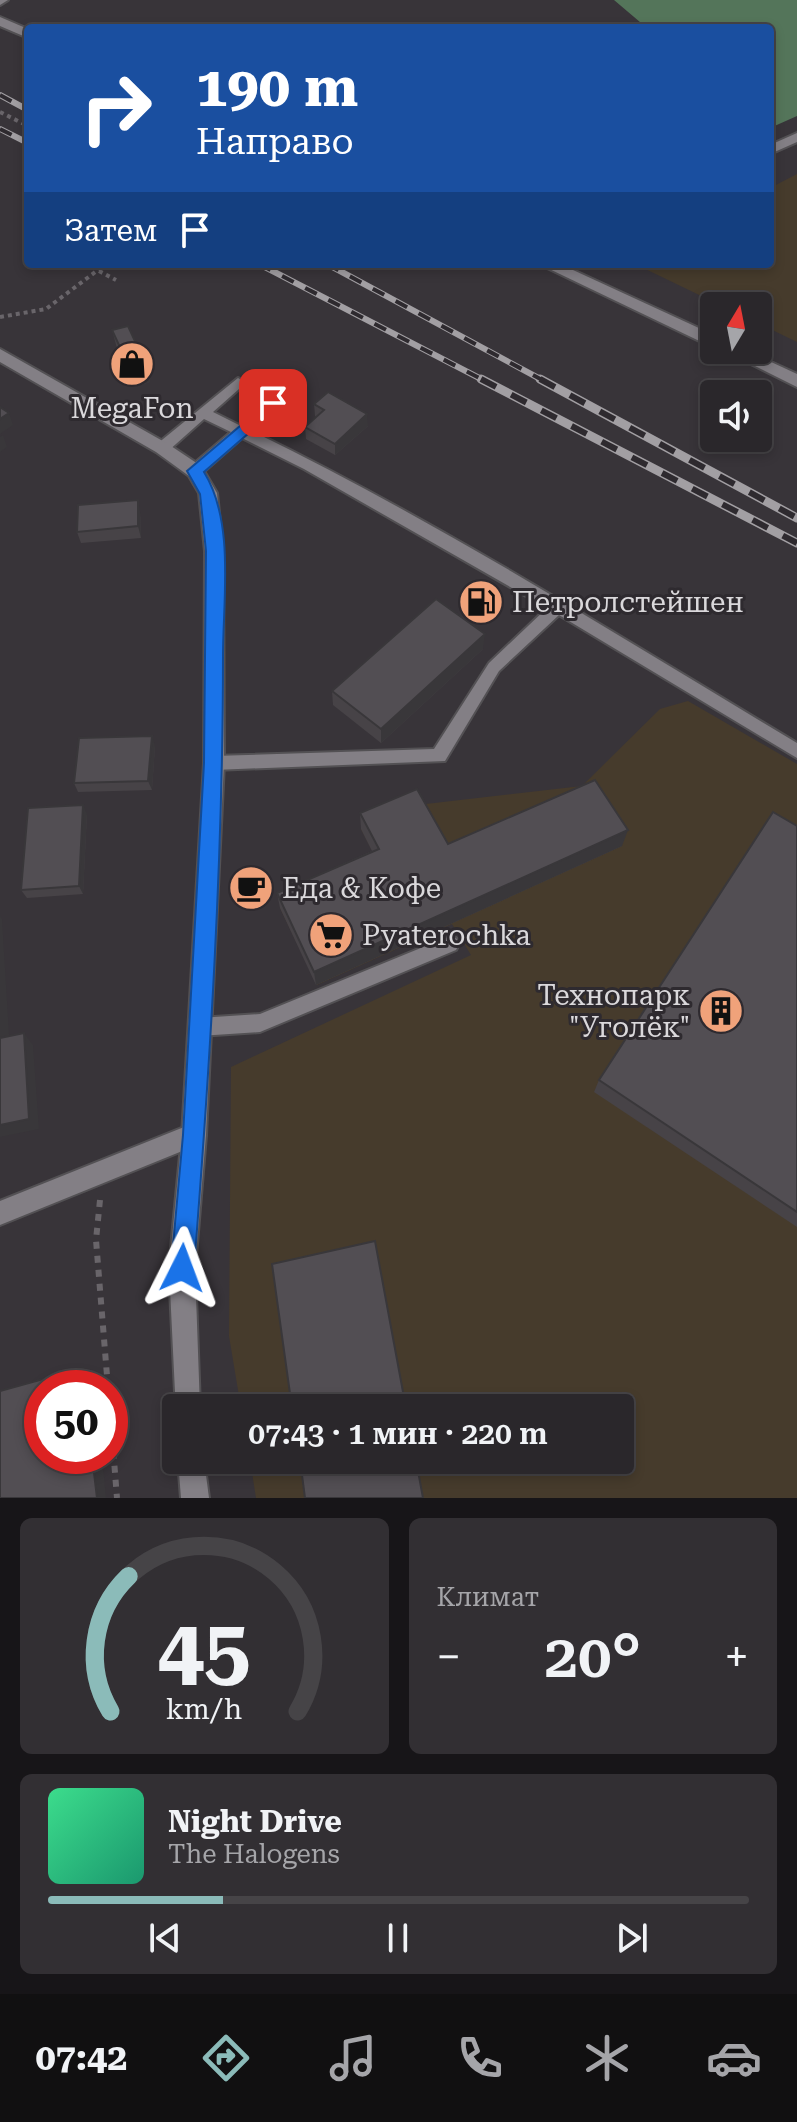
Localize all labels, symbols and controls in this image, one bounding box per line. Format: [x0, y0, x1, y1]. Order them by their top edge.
text: 190 m [196, 54, 358, 120]
icon: right [64, 56, 168, 160]
text: Направо [196, 121, 354, 163]
icon: arrive [173, 208, 217, 252]
text: Затем [64, 213, 157, 248]
north arrow [700, 292, 772, 364]
map controls [700, 292, 772, 452]
shop icon: MegaFon [108, 340, 156, 388]
pin [239, 369, 307, 437]
button: sound [700, 380, 772, 452]
icon: arrive [251, 381, 295, 425]
place label: MegaFon [70, 392, 194, 425]
fuel station icon: Петролстейшен [457, 578, 505, 626]
place label: Петролстейшен [512, 586, 744, 619]
cafe icon: Еда & Кофе [227, 864, 275, 912]
place label: Еда & Кофе [282, 872, 441, 905]
supermarket icon: Pyaterochka [307, 911, 355, 959]
place label: Pyaterochka [362, 919, 531, 952]
place label: Технопарк "Уголёк" [537, 979, 690, 1044]
building icon: Технопарк "Уголёк" [697, 987, 745, 1035]
position arrow [140, 1226, 224, 1310]
speed limit sign: 50 [24, 1370, 128, 1474]
text: 07:43 · 1 мин · 220 m [248, 1416, 548, 1451]
text: Климат [437, 1582, 539, 1612]
text: 45 [158, 1601, 251, 1698]
text: 20° [544, 1621, 641, 1692]
text: − [437, 1631, 461, 1683]
text: + [724, 1631, 749, 1683]
text: km/h [166, 1692, 243, 1726]
text: Night Drive [168, 1804, 342, 1839]
text: The Halogens [168, 1839, 340, 1869]
icon: previous [143, 1916, 187, 1960]
icon: pause [376, 1916, 420, 1960]
icon: next [610, 1916, 654, 1960]
icon: directions [198, 2030, 254, 2086]
icon: music [325, 2030, 381, 2086]
icon: phone [452, 2030, 508, 2086]
icon: climate [579, 2030, 635, 2086]
icon: car [706, 2030, 762, 2086]
text: 07:42 [35, 2037, 127, 2079]

